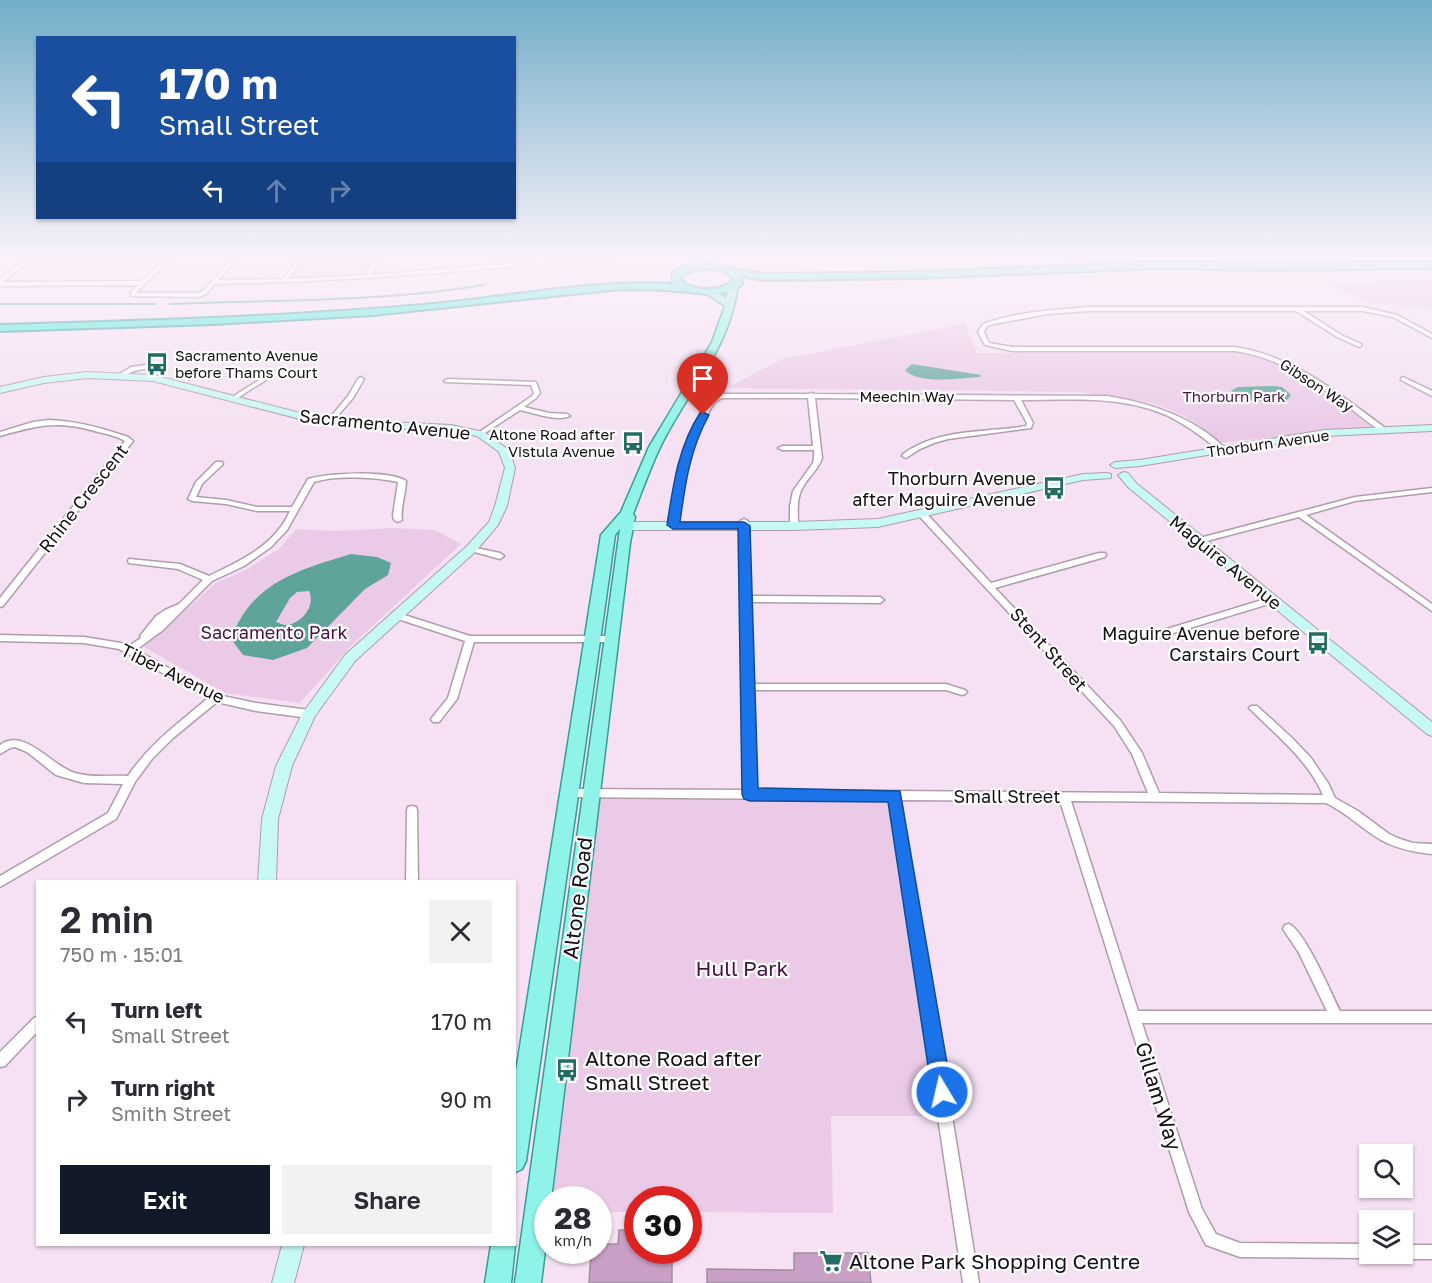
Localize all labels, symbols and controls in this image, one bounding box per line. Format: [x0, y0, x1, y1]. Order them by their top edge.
text: 170 m [159, 58, 278, 108]
icon: left [60, 60, 138, 138]
text: Small Street [159, 109, 319, 141]
icon: left [197, 174, 230, 207]
icon: ahead [260, 174, 293, 207]
icon: right [323, 174, 356, 207]
place label: Sacramento Avenue before Thams Court [175, 346, 318, 381]
bus stop icon: Sacramento Avenue before Thams Court [144, 351, 170, 377]
pin [677, 353, 728, 415]
street label: Gibson Way [1277, 355, 1358, 416]
icon: arrive [686, 362, 719, 395]
street label: Meechin Way [859, 387, 955, 405]
park label: Thorburn Park [1183, 387, 1286, 405]
street label: Sacramento Avenue [298, 404, 472, 444]
place label: Altone Road after Vistula Avenue [489, 425, 615, 460]
street label: Thorburn Avenue [1206, 425, 1331, 461]
bus stop icon: Altone Road after Vistula Avenue [620, 430, 646, 456]
street label: Rhine Crescent [34, 439, 132, 557]
place label: Thorburn Avenue after Maguire Avenue [852, 467, 1036, 510]
bus stop icon: Thorburn Avenue after Maguire Avenue [1041, 475, 1067, 501]
street label: Maguire Avenue [1166, 510, 1286, 614]
street label: Stent Street [1006, 603, 1092, 695]
park label: Sacramento Park [200, 621, 348, 643]
place label: Maguire Avenue before Carstairs Court [1102, 622, 1300, 665]
bus stop icon: Maguire Avenue before Carstairs Court [1305, 630, 1331, 656]
street label: Tiber Avenue [118, 638, 228, 708]
street label: Small Street [954, 785, 1060, 807]
street label: Altone Road [557, 835, 597, 961]
text: 2 min [60, 898, 154, 941]
button: close [429, 900, 492, 963]
text: 750 m · 15:01 [60, 942, 183, 966]
park label: Hull Park [696, 955, 789, 981]
text: Turn left [111, 996, 202, 1023]
icon: left [60, 1005, 93, 1038]
text: 170 m [431, 1008, 492, 1035]
text: Small Street [111, 1023, 230, 1047]
street label: Gillam Way [1130, 1039, 1188, 1154]
place label: Altone Road after Small Street [585, 1045, 762, 1095]
bus stop icon: Altone Road after Small Street [554, 1057, 580, 1083]
position arrow [910, 1060, 974, 1124]
text: Turn right [111, 1074, 215, 1101]
icon: right [60, 1083, 93, 1116]
text: 90 m [440, 1086, 492, 1113]
text: Smith Street [111, 1101, 231, 1125]
map controls [1359, 1144, 1413, 1264]
button: search [1359, 1144, 1413, 1198]
button: Exit [60, 1165, 270, 1234]
button: Share [282, 1165, 492, 1234]
speed limit sign: 30 [624, 1186, 702, 1264]
text: 28 [554, 1200, 592, 1236]
button: layers [1359, 1210, 1413, 1264]
text: km/h [554, 1231, 592, 1249]
supermarket icon: Altone Park Shopping Centre [818, 1248, 844, 1274]
place label: Altone Park Shopping Centre [849, 1248, 1140, 1274]

